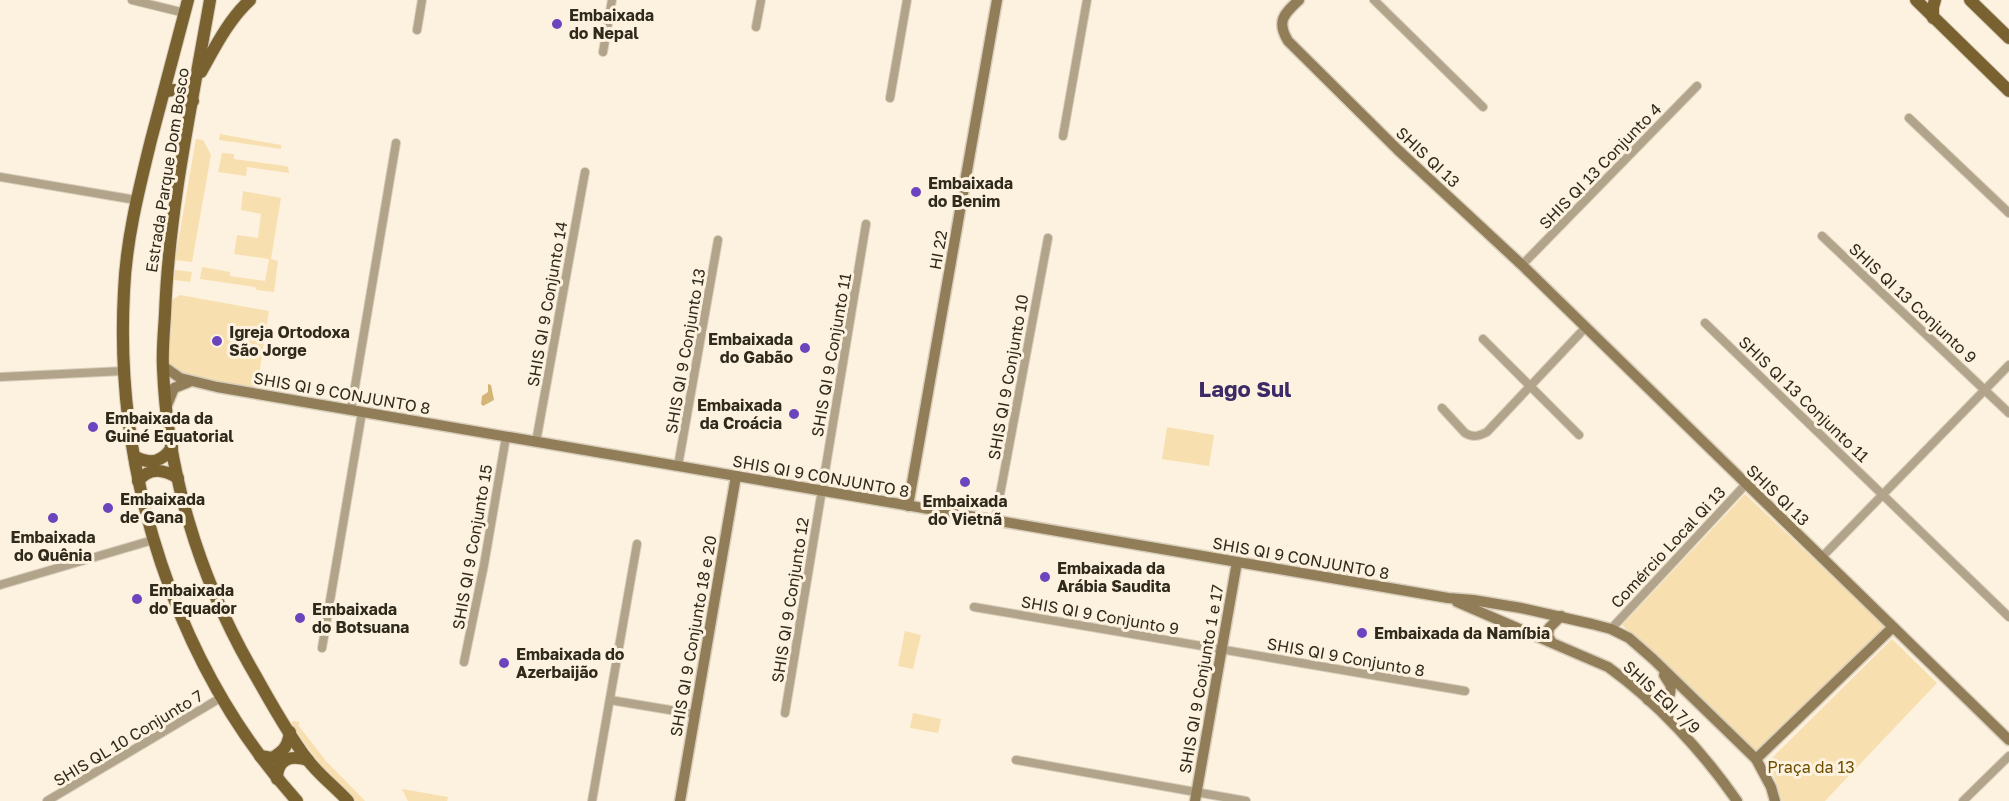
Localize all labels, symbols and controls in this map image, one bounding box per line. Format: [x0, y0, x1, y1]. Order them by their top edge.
place label: Embaixada do Nepal [569, 5, 654, 43]
marker: Embaixada do Nepal [550, 17, 564, 31]
street label: Estrada Parque Dom Bosco [141, 66, 193, 274]
street label: SHIS QI 13 Conjunto 4 [1535, 99, 1665, 233]
street label: SHIS QI 13 [1392, 123, 1464, 191]
place label: Embaixada do Benim [928, 173, 1013, 211]
marker: Embaixada do Benim [909, 185, 923, 199]
street label: SHIS QI 9 Conjunto 14 [523, 220, 571, 388]
street label: HI 22 [925, 229, 951, 271]
street label: SHIS QI 13 Conjunto 9 [1845, 239, 1981, 367]
street label: SHIS QI 9 Conjunto 13 [661, 267, 709, 435]
street label: SHIS QI 9 Conjunto 11 [807, 271, 855, 438]
street label: SHIS QI 9 Conjunto 10 [984, 293, 1032, 461]
place label: Igreja Ortodoxa São Jorge [229, 322, 350, 360]
place label: Embaixada do Gabão [708, 329, 793, 367]
street label: SHIS QI 13 Conjunto 11 [1735, 332, 1873, 466]
marker: Igreja Ortodoxa São Jorge [210, 334, 224, 348]
marker: Embaixada do Gabão [798, 341, 812, 355]
street label: SHIS QI 9 CONJUNTO 8 [252, 368, 432, 418]
district label: Lago Sul [1199, 375, 1291, 402]
place label: Embaixada da Croácia [697, 395, 782, 433]
marker: Embaixada da Croácia [787, 407, 801, 421]
place label: Embaixada da Guiné Equatorial [105, 408, 234, 446]
marker: Embaixada da Guiné Equatorial [86, 420, 100, 434]
street label: SHIS QI 9 CONJUNTO 8 [731, 451, 911, 501]
street label: SHIS QI 13 [1742, 460, 1814, 530]
street label: SHIS QI 9 Conjunto 15 [448, 463, 496, 631]
marker: Embaixada do Vietnã [958, 475, 972, 489]
street label: Comércio Local Qi 13 [1606, 482, 1730, 612]
place label: Embaixada de Gana [120, 489, 205, 527]
place label: Embaixada do Vietnã [922, 491, 1008, 529]
marker: Embaixada de Gana [101, 501, 115, 515]
marker: Embaixada do Quênia [46, 511, 60, 525]
street label: SHIS QI 9 Conjunto 12 [767, 516, 813, 684]
place label: Embaixada do Quênia [10, 527, 96, 565]
street label: SHIS QI 9 CONJUNTO 8 [1211, 533, 1391, 583]
street label: SHIS QI 9 Conjunto 18 e 20 [665, 534, 721, 738]
place label: Embaixada da Arábia Saudita [1057, 558, 1171, 596]
marker: Embaixada da Arábia Saudita [1038, 570, 1052, 584]
place label: Embaixada do Equador [149, 580, 237, 618]
street label: SHIS QI 9 Conjunto 1 e 17 [1175, 583, 1227, 775]
street label: SHIS QI 9 Conjunto 9 [1020, 591, 1180, 639]
marker: Embaixada do Equador [130, 592, 144, 606]
place label: Embaixada do Botsuana [312, 599, 409, 637]
marker: Embaixada do Botsuana [293, 611, 307, 625]
place label: Embaixada da Namíbia [1374, 623, 1550, 643]
marker: Embaixada da Namíbia [1355, 626, 1369, 640]
street label: SHIS QI 9 Conjunto 8 [1266, 633, 1426, 681]
place label: Embaixada do Azerbaijão [516, 644, 625, 682]
marker: Embaixada do Azerbaijão [497, 656, 511, 670]
street label: SHIS EQI 7/9 [1619, 656, 1705, 738]
street label: SHIS QL 10 Conjunto 7 [50, 685, 206, 791]
park label: Praça da 13 [1767, 757, 1855, 777]

